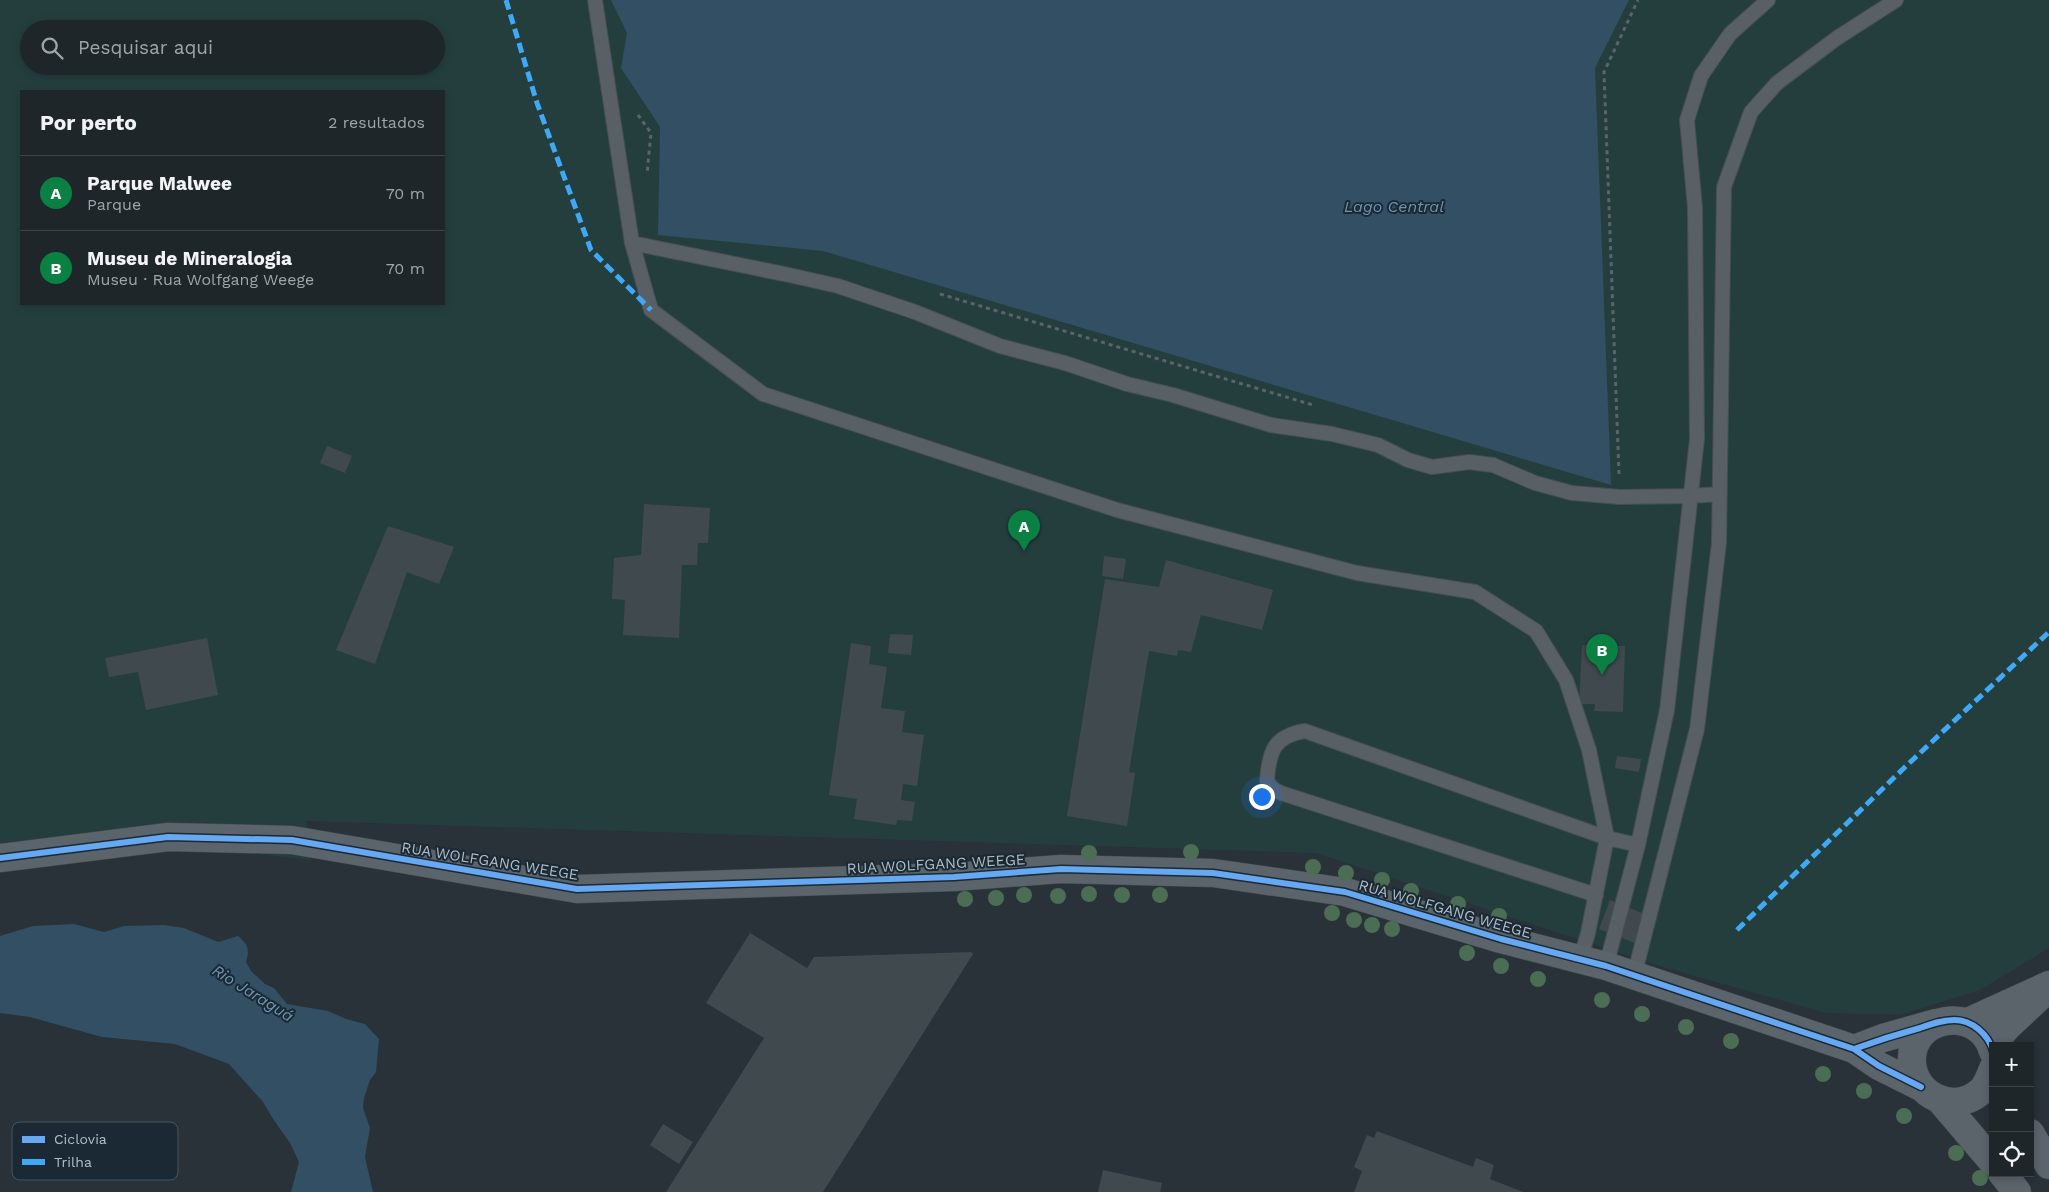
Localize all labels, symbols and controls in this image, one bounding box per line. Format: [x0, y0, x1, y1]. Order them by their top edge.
search box [20, 20, 445, 75]
icon: search [38, 34, 66, 62]
text: Pesquisar aqui [78, 36, 213, 59]
text: Por perto [40, 110, 137, 135]
text: 2 resultados [328, 113, 425, 132]
text: Parque Malwee [87, 172, 232, 195]
text: A [51, 184, 61, 203]
text: 70 m [386, 184, 425, 203]
text: Parque [87, 195, 141, 214]
water label: Lago Central [1344, 197, 1444, 216]
text: Museu de Mineralogia [87, 247, 292, 270]
text: B [51, 259, 61, 278]
text: 70 m [386, 259, 425, 278]
text: Museu · Rua Wolfgang Weege [87, 270, 314, 289]
pin: A [1008, 510, 1040, 551]
pin: B [1586, 634, 1618, 675]
your location [1249, 784, 1275, 810]
street label: RUA WOLFGANG WEEGE [400, 838, 580, 884]
street label: RUA WOLFGANG WEEGE [846, 850, 1026, 878]
street label: RUA WOLFGANG WEEGE [1357, 876, 1533, 942]
water label: Rio Jaraguá [209, 960, 297, 1026]
map controls [1989, 1042, 2034, 1177]
button: + [1989, 1042, 2034, 1087]
button: − [1989, 1087, 2034, 1132]
legend [12, 1122, 178, 1180]
text: Ciclovia [54, 1131, 107, 1147]
button: locate [1989, 1132, 2034, 1177]
text: Trilha [54, 1154, 92, 1170]

